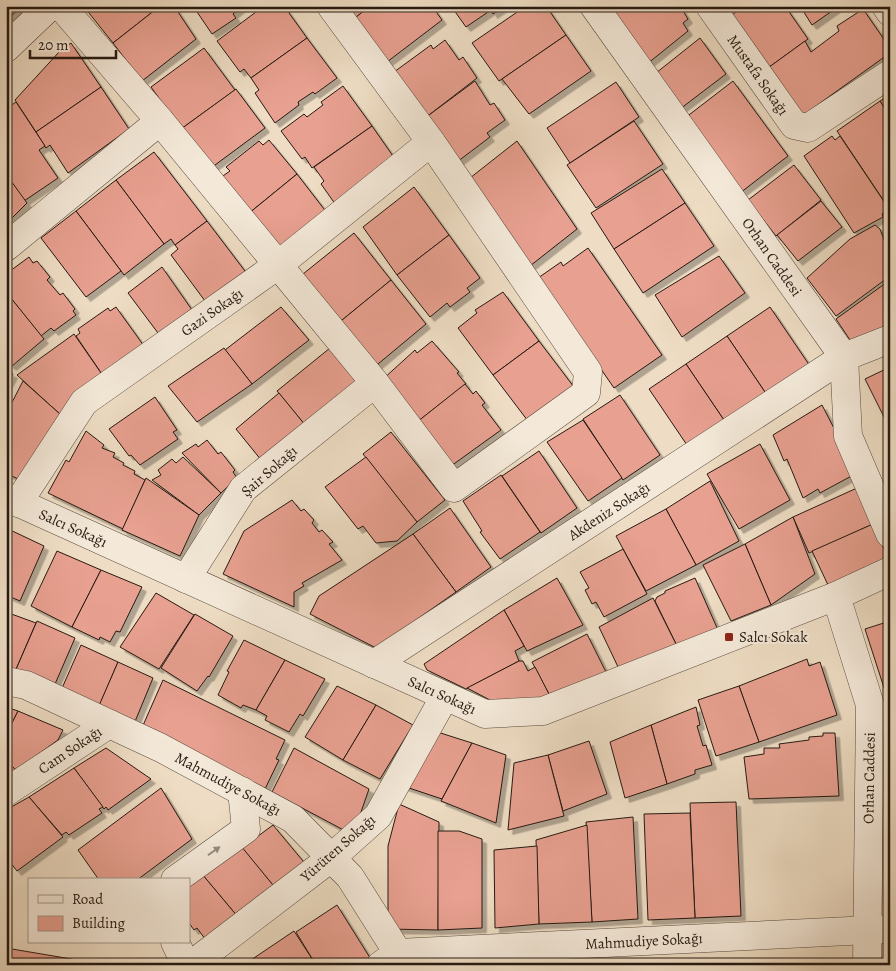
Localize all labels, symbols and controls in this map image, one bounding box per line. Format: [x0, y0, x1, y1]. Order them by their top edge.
scale bar [30, 28, 116, 60]
street label: Mustafa Sokağı [723, 31, 793, 119]
text: 20 m [38, 35, 69, 55]
street label: Orhan Caddesi [737, 214, 807, 300]
street label: Gazi Sokağı [177, 283, 247, 341]
street label: Şair Sokağı [237, 441, 301, 501]
street label: Akdeniz Sokağı [563, 477, 654, 545]
street label: Salcı Sokağı [36, 504, 110, 552]
place label: Salcı Sokak [739, 627, 808, 647]
marker: Salcı Sokak [723, 631, 735, 643]
street label: Salcı Sokağı [405, 671, 479, 719]
street label: Cam Sokağı [34, 721, 106, 779]
street label: Orhan Caddesi [858, 732, 880, 824]
street label: Mahmudiye Sokağı [171, 748, 285, 820]
street label: Yürüten Sokağı [295, 810, 380, 887]
one-way arrow [208, 847, 221, 857]
legend [28, 878, 190, 944]
text: Road [72, 889, 104, 909]
text: Building [72, 913, 125, 933]
street label: Mahmudiye Sokağı [585, 928, 703, 954]

